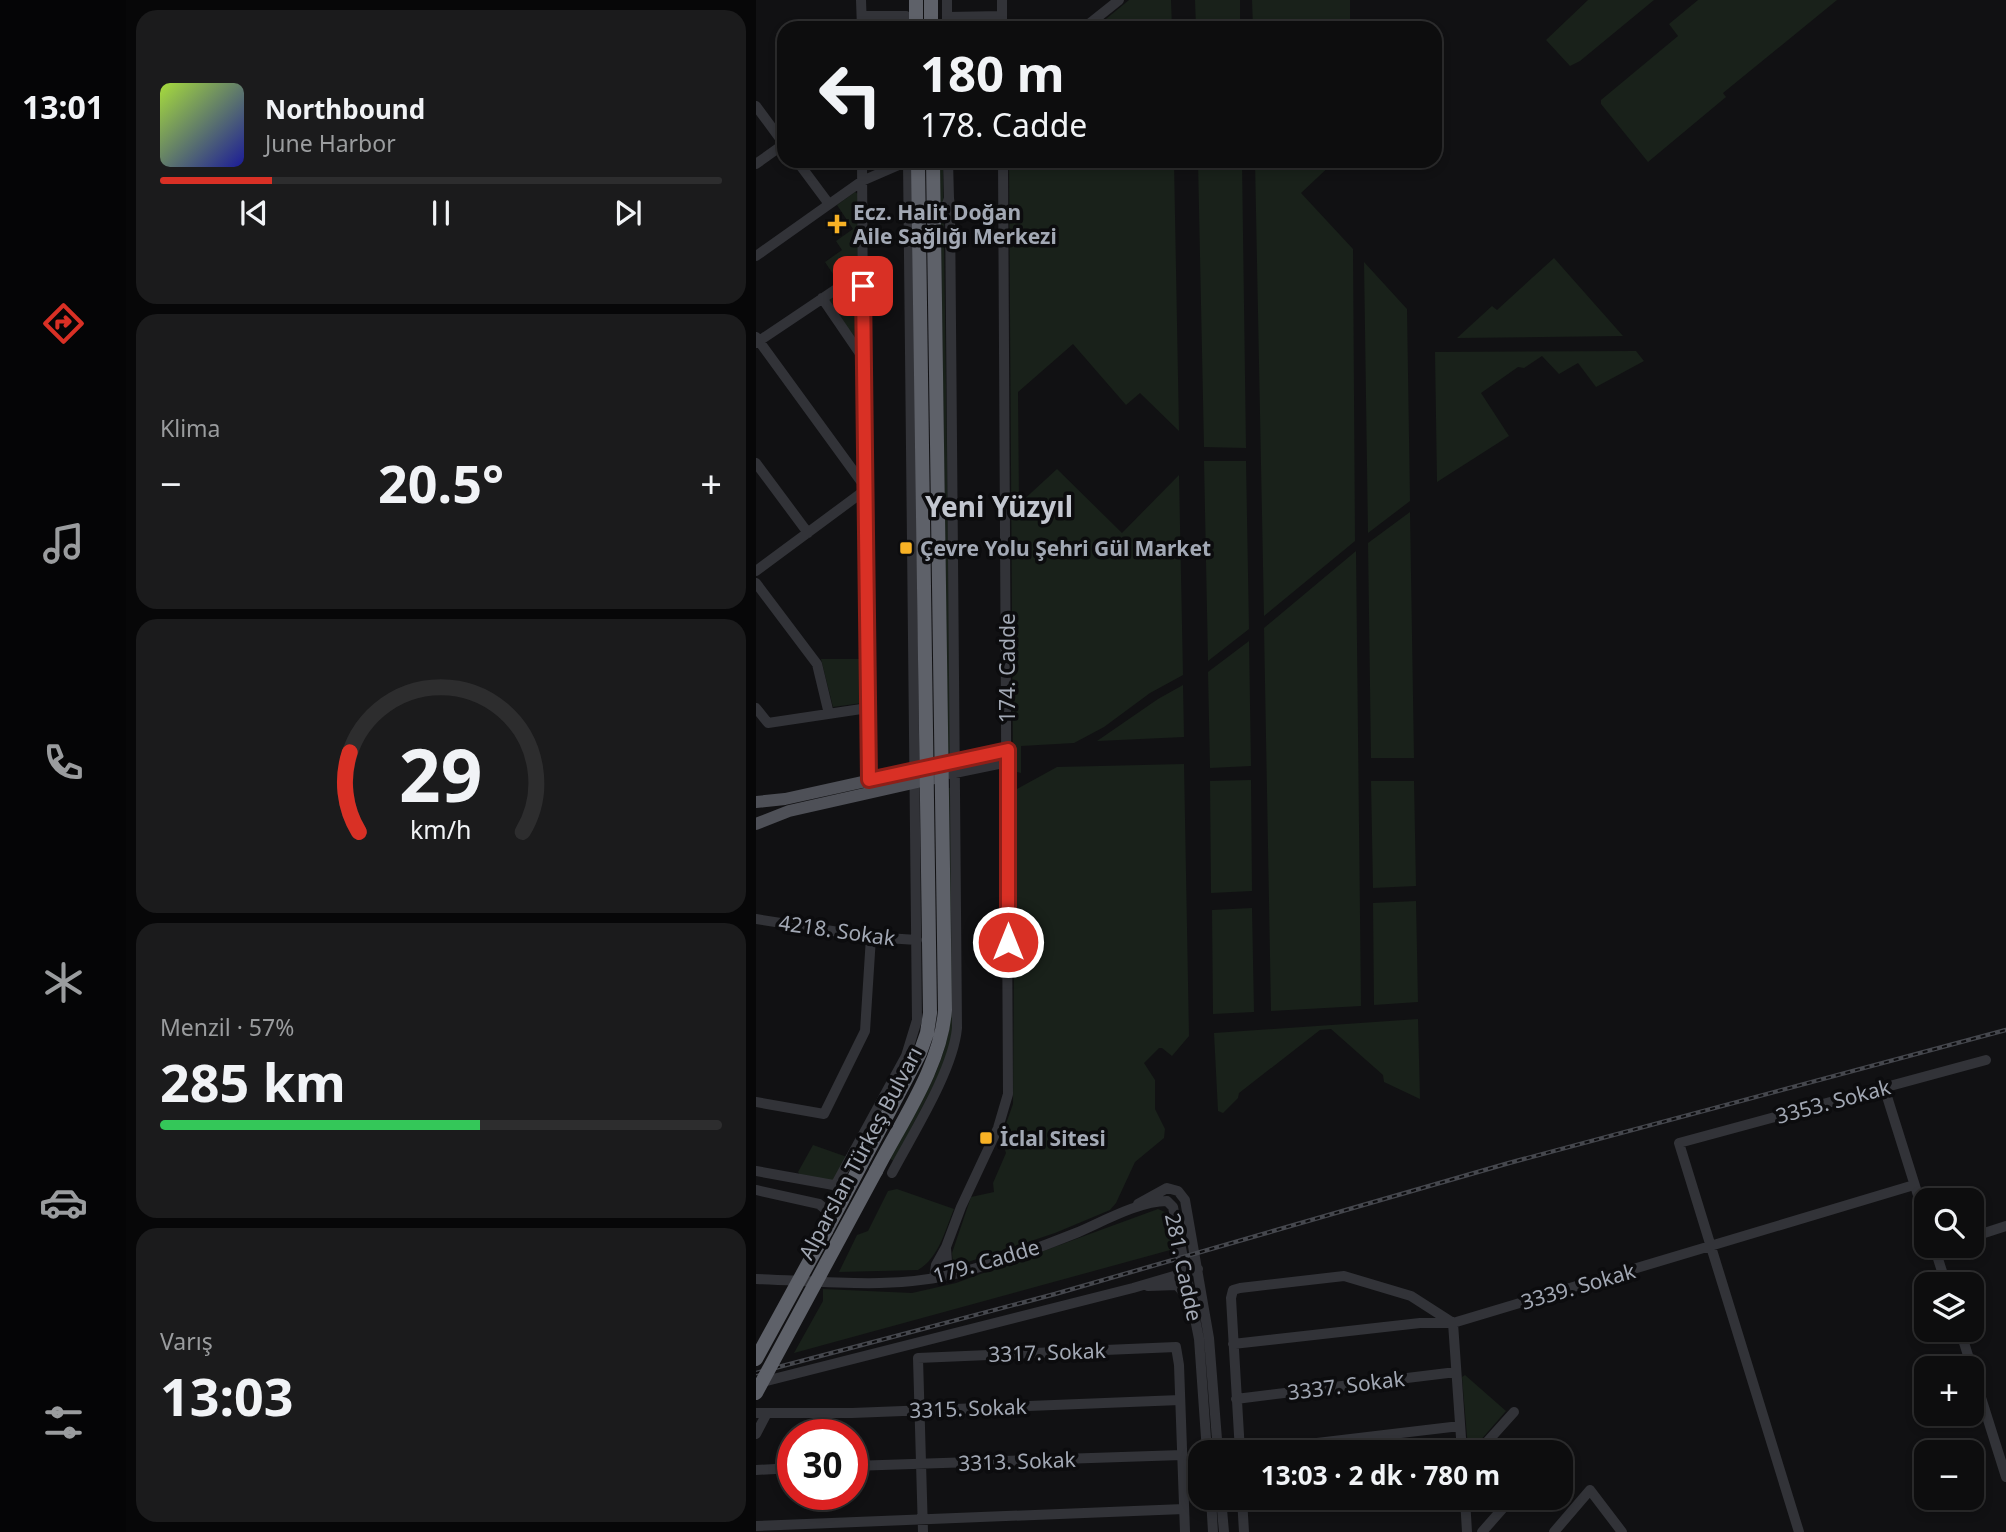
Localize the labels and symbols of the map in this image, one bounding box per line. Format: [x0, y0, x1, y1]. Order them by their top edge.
place label: Ecz. Halit Doğan Aile Sağlığı Merkezi [853, 198, 1057, 250]
marker: Ecz. Halit Doğan Aile Sağlığı Merkezi [827, 214, 847, 234]
pin [833, 256, 893, 316]
district label: Yeni Yüzyıl [925, 487, 1073, 525]
place label: Çevre Yolu Şehri Gül Market [920, 534, 1211, 562]
marker: Çevre Yolu Şehri Gül Market [898, 540, 914, 556]
street label: 174. Cadde [993, 613, 1021, 723]
position arrow [971, 905, 1045, 979]
street label: 4218. Sokak [777, 908, 898, 952]
street label: Alparslan Türkeş Bulvarı [792, 1042, 928, 1264]
street label: 3353. Sokak [1773, 1072, 1894, 1130]
place label: İclal Sitesi [1000, 1124, 1106, 1152]
marker: İclal Sitesi [978, 1130, 994, 1146]
street label: 281. Cadde [1159, 1210, 1209, 1324]
street label: 179. Cadde [929, 1232, 1043, 1290]
street label: 3339. Sokak [1518, 1256, 1639, 1316]
street label: 3317. Sokak [988, 1336, 1107, 1368]
street label: 3337. Sokak [1286, 1364, 1407, 1406]
street label: 3315. Sokak [909, 1392, 1028, 1424]
speed limit sign: 30 [777, 1419, 868, 1510]
street label: 3313. Sokak [958, 1445, 1077, 1477]

